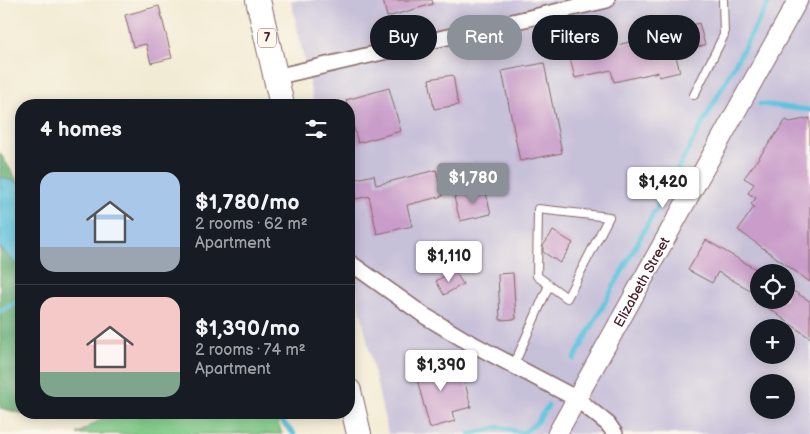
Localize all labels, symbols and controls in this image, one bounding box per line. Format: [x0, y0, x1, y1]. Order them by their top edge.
chip: Buy [370, 15, 437, 60]
chip: Rent [447, 15, 522, 60]
chip: Filters [532, 15, 618, 60]
chip: New [628, 15, 700, 60]
road number: 7 [258, 28, 276, 48]
icon: filters [302, 115, 330, 143]
text: 4 homes [40, 117, 122, 142]
pin: $1,780 [432, 162, 514, 205]
pin: $1,420 [622, 166, 704, 209]
text: $1,780 [448, 169, 498, 188]
text: $1,420 [638, 173, 688, 192]
text: $1,780/mo [195, 190, 299, 215]
icon: home [80, 192, 140, 252]
text: 2 rooms · 62 m² [195, 215, 308, 234]
street label: Elizabeth Street [610, 233, 674, 330]
text: Apartment [195, 234, 271, 253]
pin: $1,110 [408, 240, 490, 283]
text: $1,110 [427, 247, 471, 266]
map controls [750, 264, 795, 419]
button: locate [750, 264, 795, 309]
text: $1,390/mo [195, 316, 300, 341]
icon: home [80, 317, 140, 377]
button: + [750, 319, 795, 364]
text: 2 rooms · 74 m² [195, 341, 306, 360]
pin: $1,390 [400, 350, 482, 392]
text: $1,390 [416, 356, 466, 375]
text: Apartment [195, 360, 271, 379]
button: − [750, 374, 795, 419]

